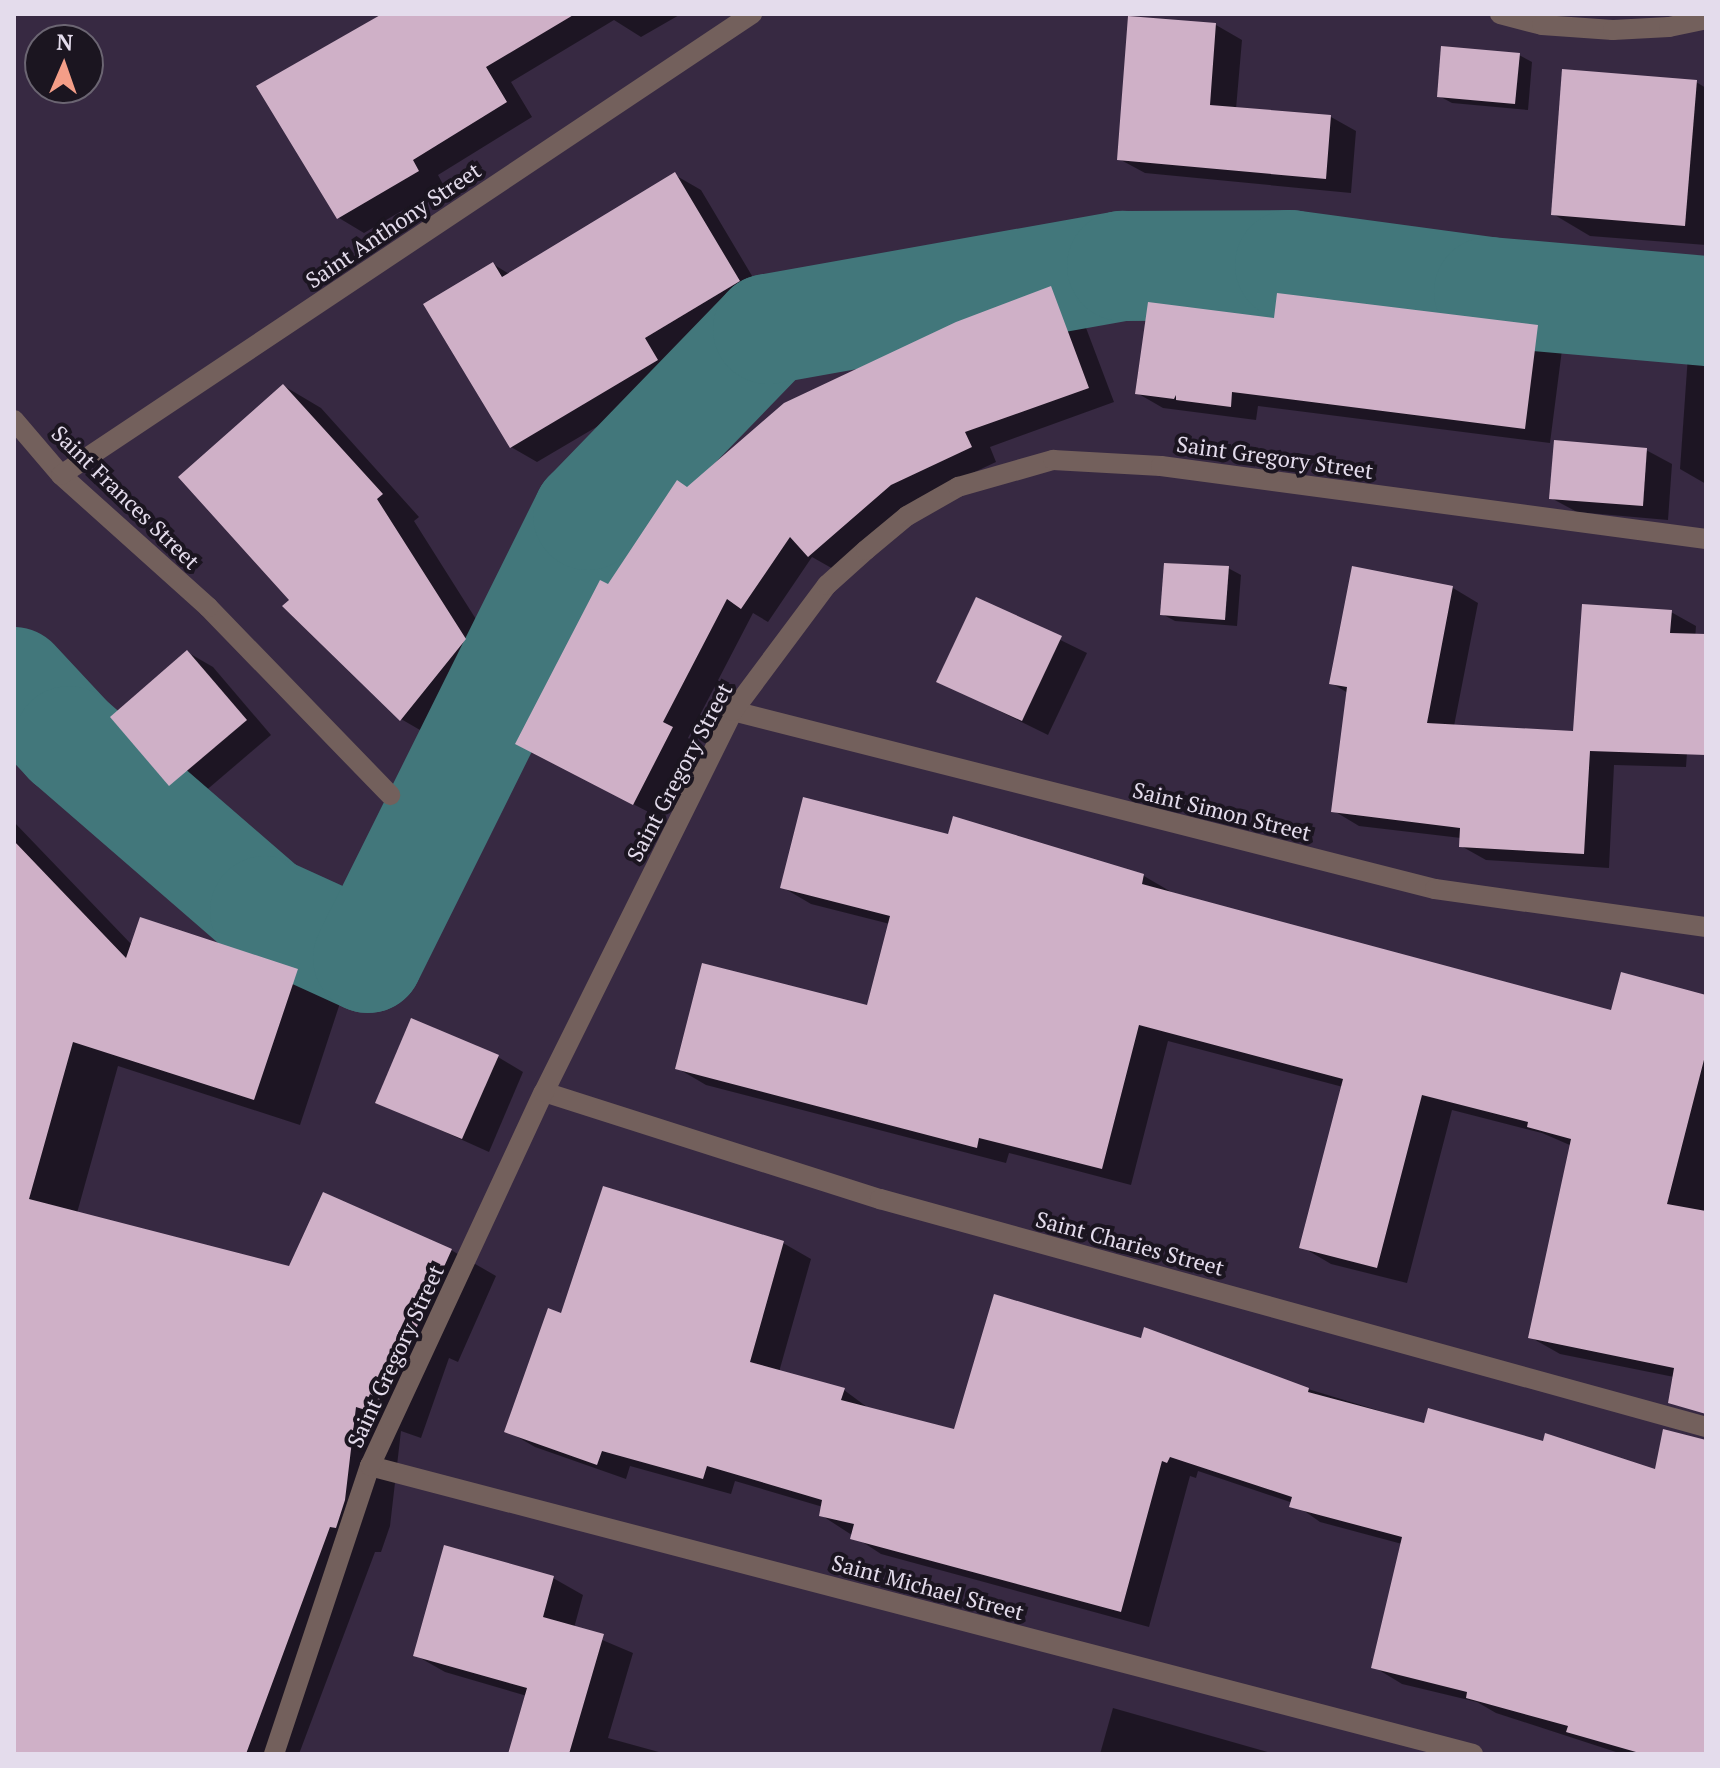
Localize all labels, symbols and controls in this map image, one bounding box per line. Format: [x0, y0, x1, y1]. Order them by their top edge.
north arrow [24, 24, 104, 104]
text: N [56, 27, 74, 56]
street label: Saint Anthony Street [300, 157, 486, 293]
street label: Saint Frances Street [47, 420, 205, 574]
street label: Saint Gregory Street [1175, 430, 1375, 484]
street label: Saint Gregory Street [621, 678, 737, 866]
street label: Saint Simon Street [1130, 776, 1314, 846]
street label: Saint Charies Street [1033, 1205, 1227, 1281]
street label: Saint Gregory Street [341, 1260, 449, 1452]
street label: Saint Michael Street [829, 1549, 1027, 1625]

